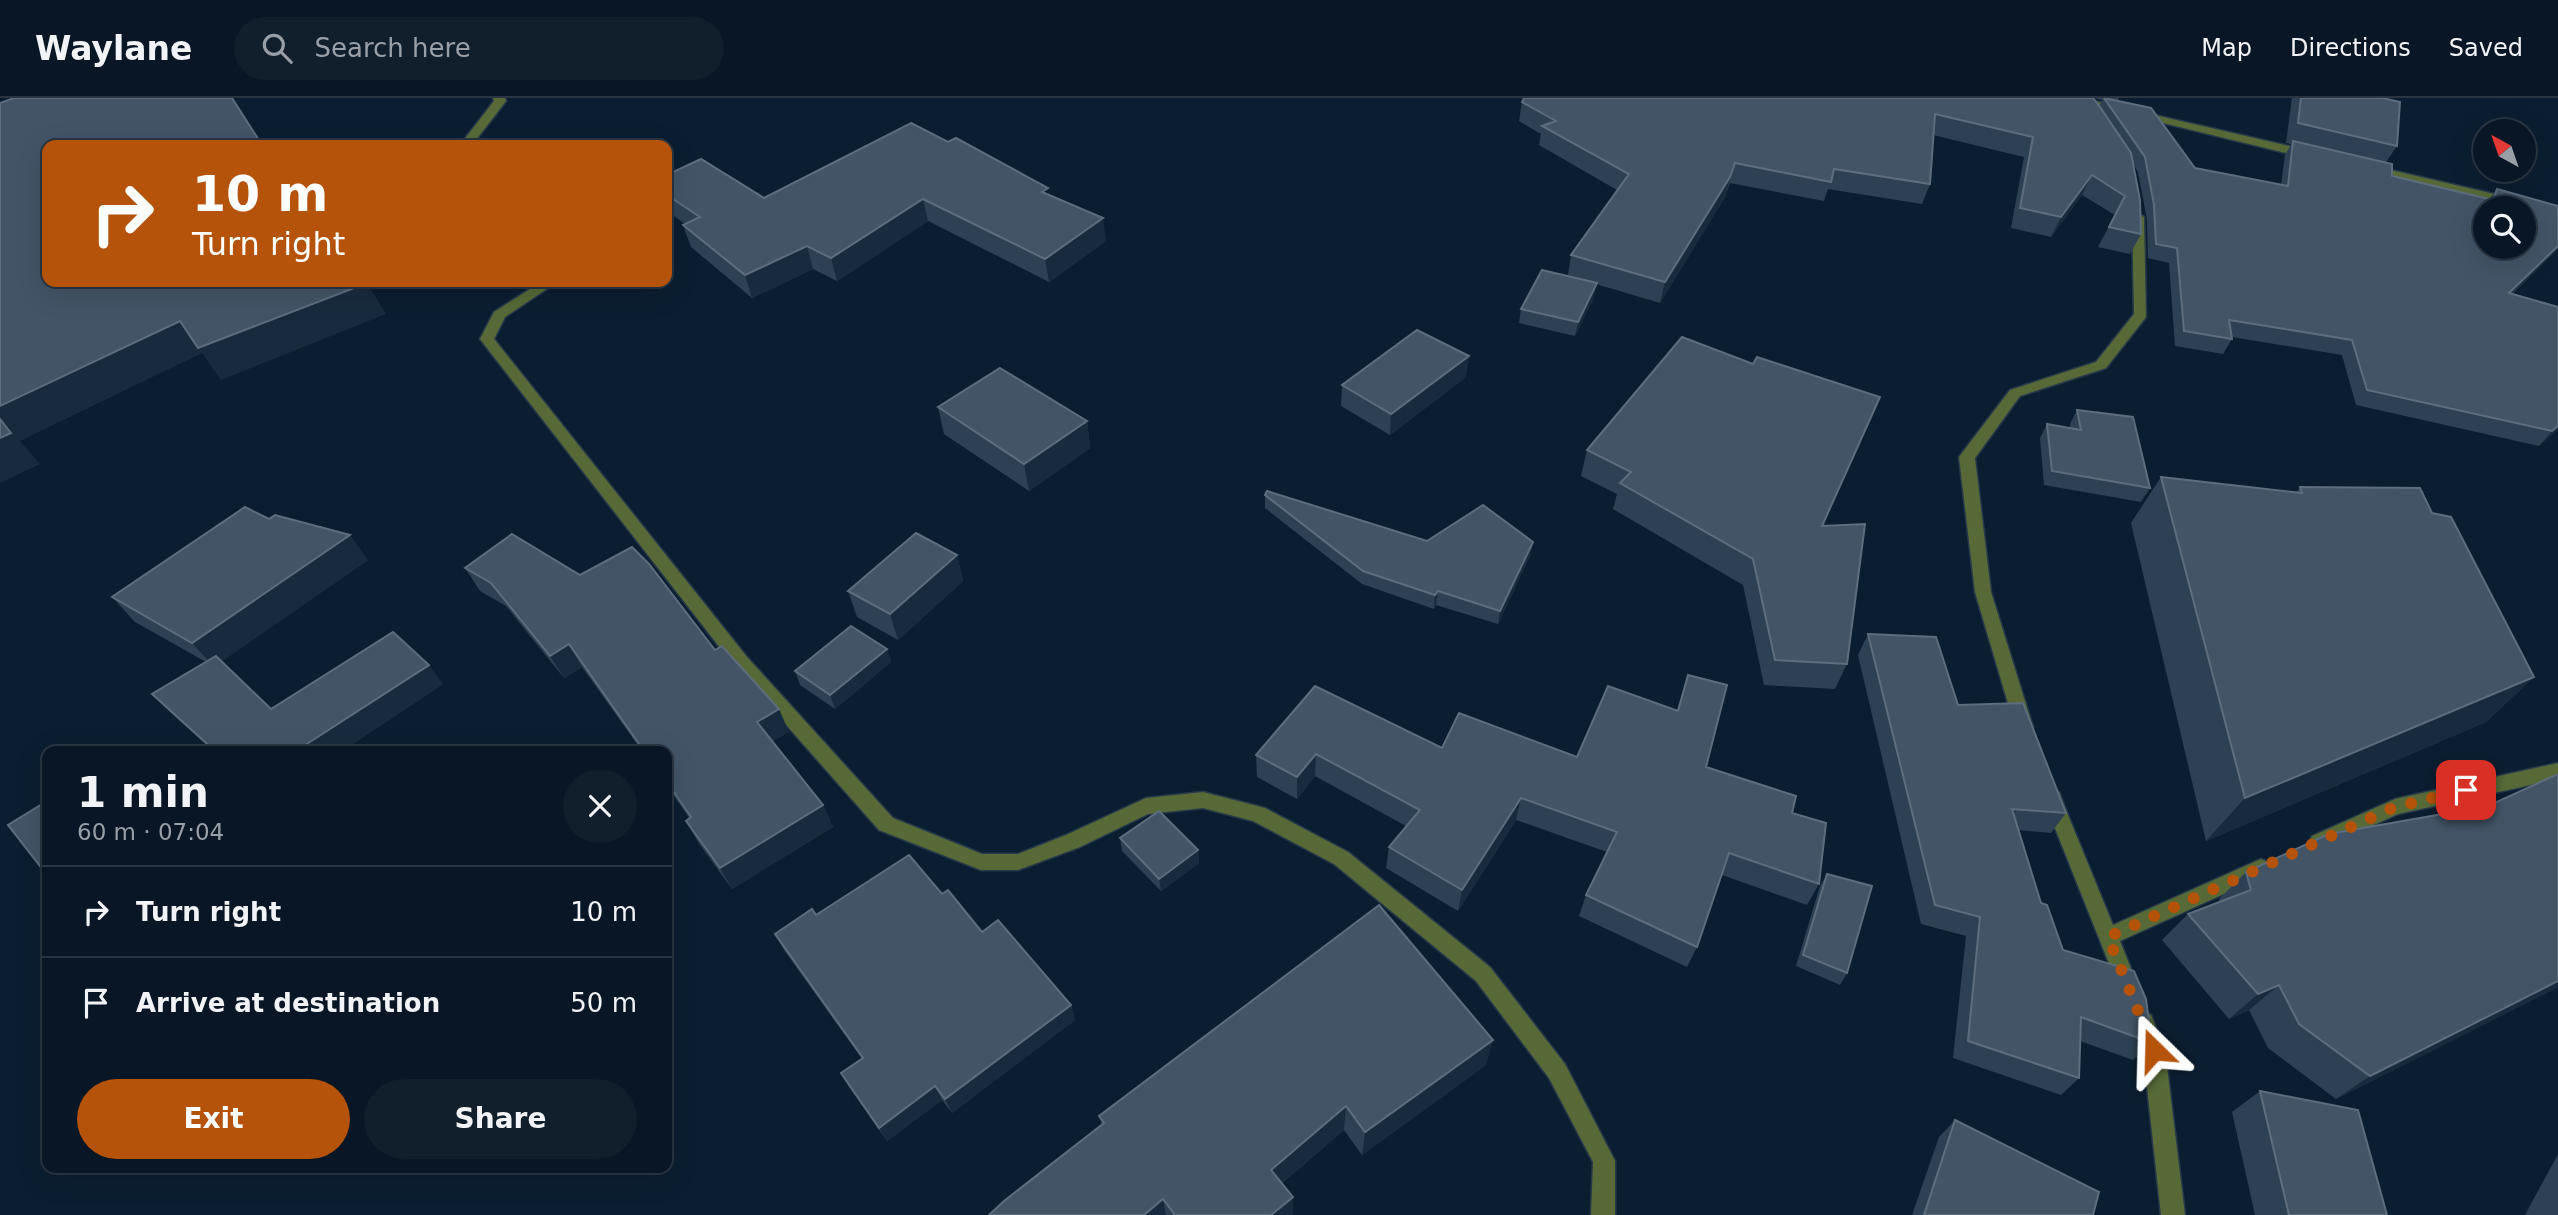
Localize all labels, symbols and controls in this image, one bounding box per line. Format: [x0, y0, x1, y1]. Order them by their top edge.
search box [234, 17, 724, 80]
text: Waylane [35, 29, 192, 68]
icon: search [258, 29, 296, 67]
text: Search here [314, 33, 471, 63]
text: Map [2201, 34, 2252, 62]
text: Directions [2290, 34, 2411, 62]
text: Saved [2449, 34, 2523, 62]
north arrow [2473, 119, 2536, 182]
map controls [2473, 119, 2536, 259]
text: 10 m [192, 166, 328, 223]
icon: right [77, 168, 168, 259]
button: search [2473, 196, 2536, 259]
text: Turn right [192, 225, 345, 263]
pin [2436, 760, 2496, 820]
text: 1 min [77, 768, 209, 817]
button: close [563, 769, 637, 843]
icon: arrive [2447, 771, 2485, 809]
text: 60 m · 07:04 [77, 819, 224, 845]
icon: right [77, 893, 115, 931]
text: Turn right [136, 897, 281, 927]
text: 10 m [570, 897, 637, 927]
icon: arrive [77, 984, 115, 1022]
text: Arrive at destination [136, 988, 440, 1018]
text: 50 m [570, 988, 637, 1018]
position arrow [2117, 1013, 2191, 1087]
button: Exit [77, 1079, 350, 1159]
button: Share [364, 1079, 637, 1159]

